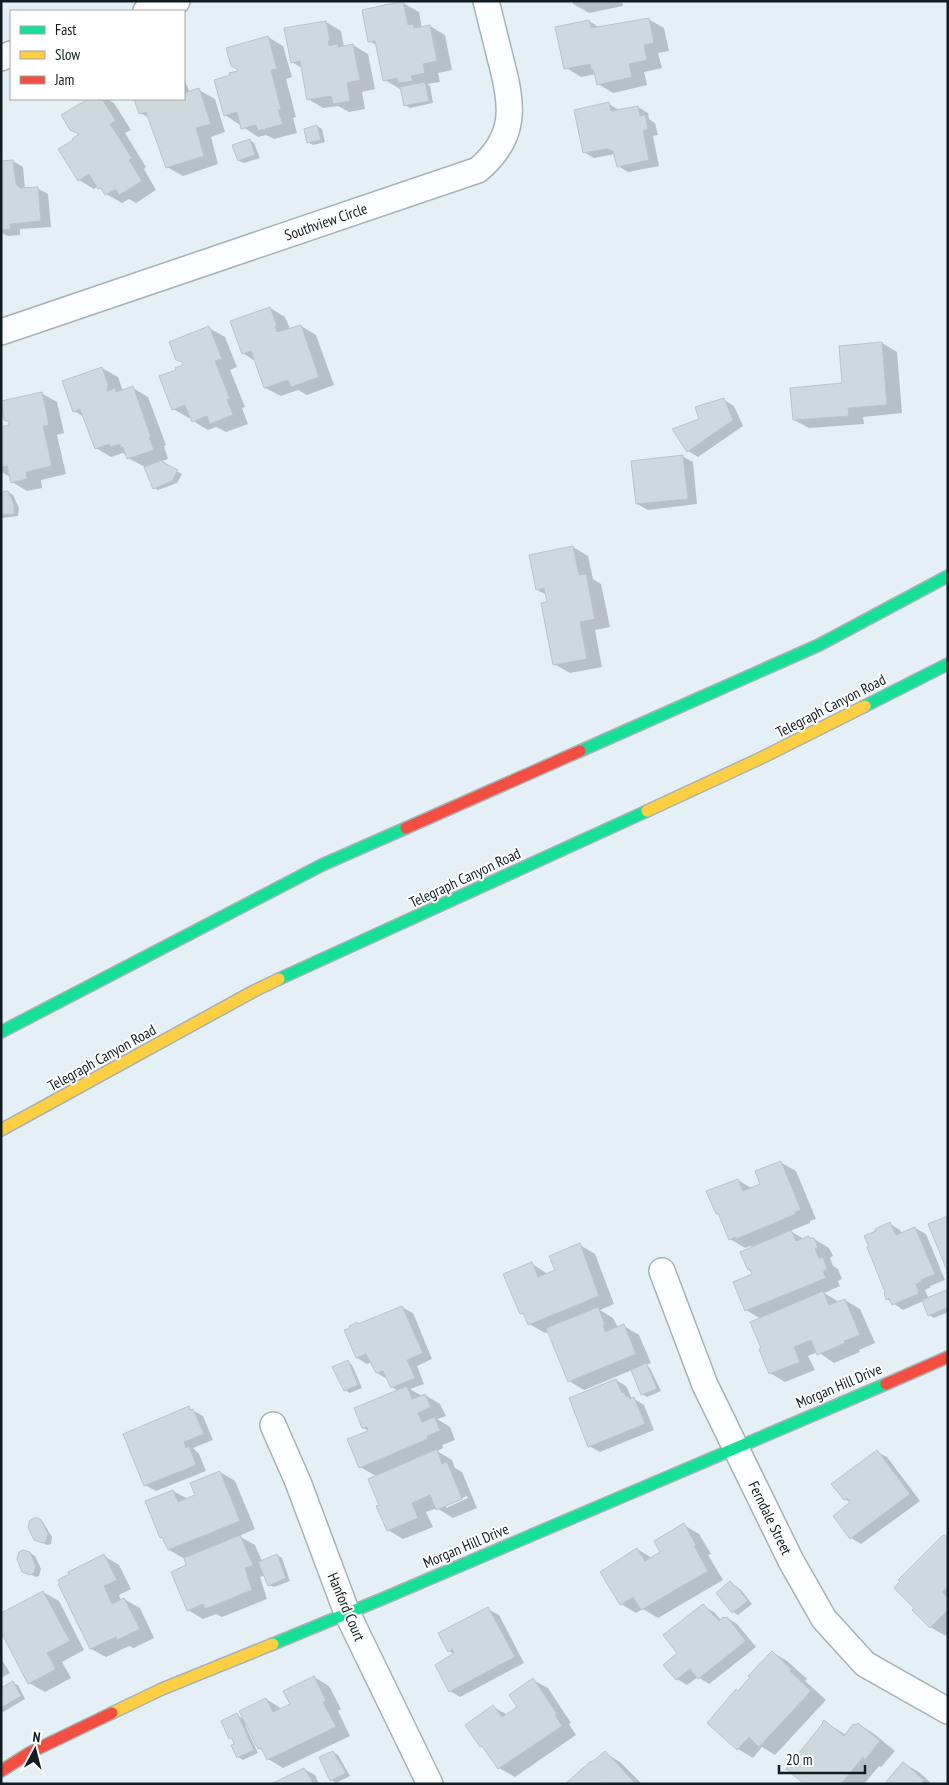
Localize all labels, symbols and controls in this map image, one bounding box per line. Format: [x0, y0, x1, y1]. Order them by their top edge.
legend [10, 10, 185, 100]
text: Fast [55, 20, 76, 39]
text: Slow [55, 45, 80, 64]
text: Jam [54, 70, 74, 89]
street label: Southview Circle [282, 198, 370, 245]
street label: Telegraph Canyon Road [773, 670, 889, 741]
street label: Telegraph Canyon Road [406, 843, 523, 912]
street label: Telegraph Canyon Road [44, 1020, 159, 1095]
street label: Morgan Hill Drive [793, 1359, 884, 1412]
street label: Ferndale Street [744, 1478, 796, 1558]
street label: Morgan Hill Drive [420, 1519, 511, 1572]
street label: Hanford Court [324, 1570, 369, 1644]
north arrow [10, 1725, 60, 1775]
text: N [32, 1728, 41, 1746]
scale bar [779, 1742, 865, 1774]
text: 20 m [786, 1750, 812, 1769]

